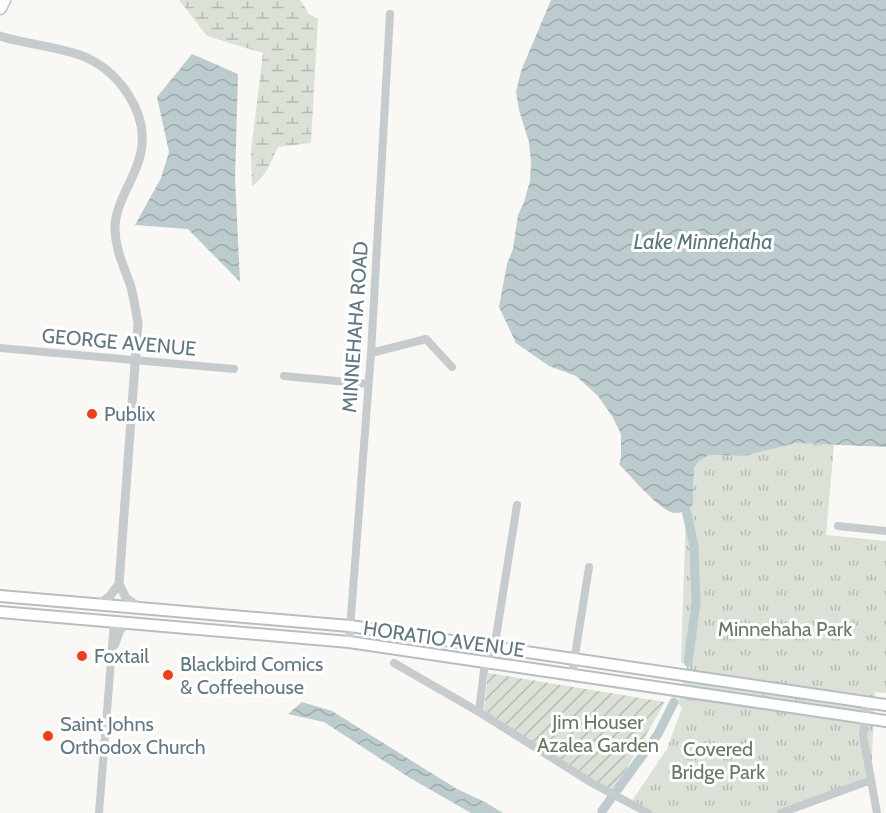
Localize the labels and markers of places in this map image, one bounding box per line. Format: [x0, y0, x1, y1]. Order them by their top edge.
place label: Publix [104, 402, 156, 426]
marker: Publix [85, 407, 99, 421]
place label: Foxtail [94, 644, 149, 668]
marker: Foxtail [75, 649, 89, 663]
place label: Blackbird Comics & Coffeehouse [180, 652, 323, 699]
marker: Blackbird Comics & Coffeehouse [161, 668, 175, 682]
place label: Saint Johns Orthodox Church [60, 712, 205, 759]
marker: Saint Johns Orthodox Church [41, 729, 55, 743]

